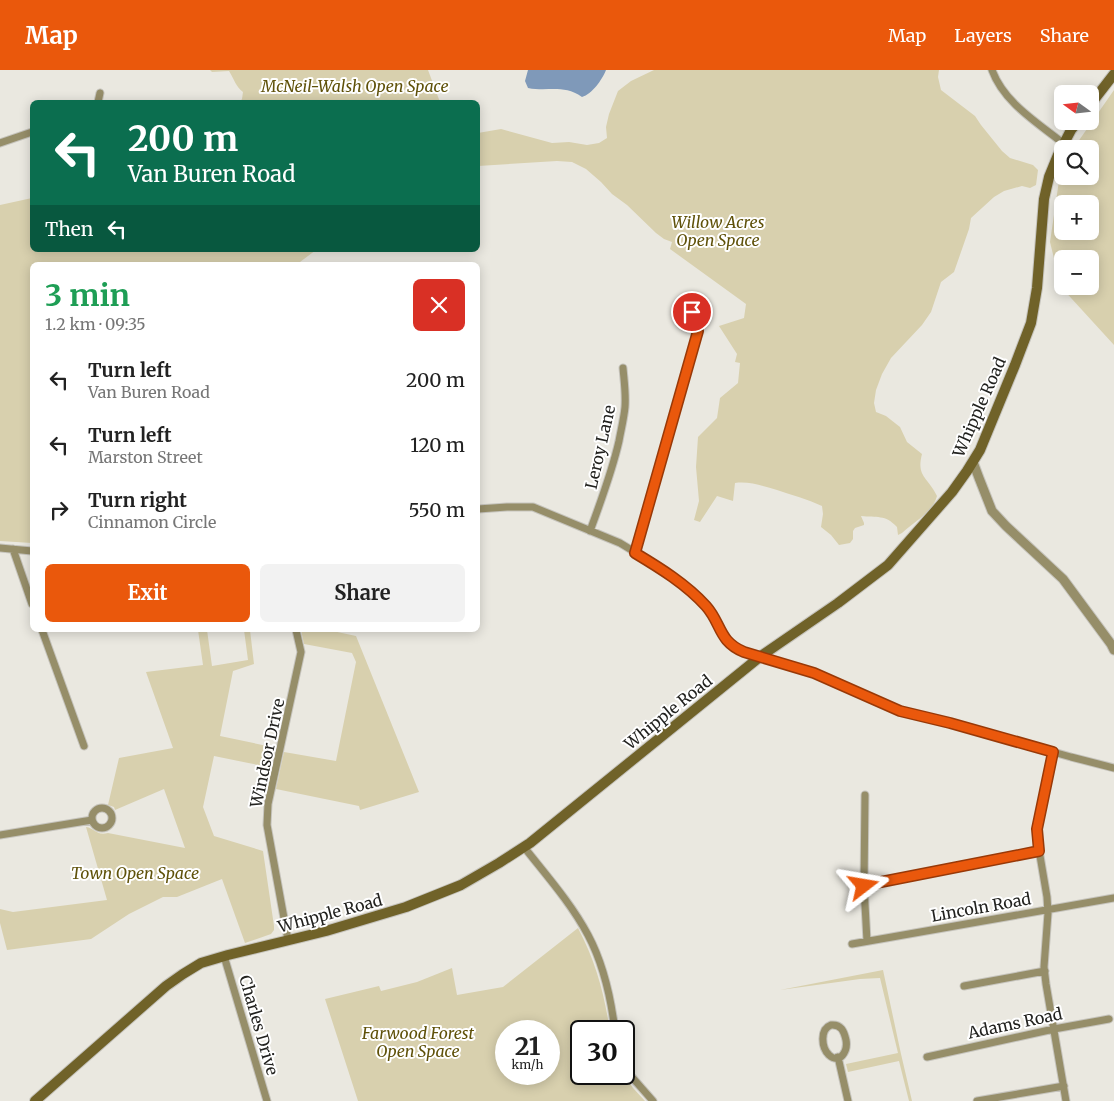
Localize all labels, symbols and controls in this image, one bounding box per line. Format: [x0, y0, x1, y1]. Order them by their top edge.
text: Map [25, 20, 78, 51]
text: Map [888, 24, 926, 47]
text: Layers [954, 24, 1012, 47]
text: Share [1040, 24, 1089, 47]
park label: McNeil-Walsh Open Space [260, 76, 449, 96]
north arrow [1054, 85, 1099, 130]
map controls [1054, 85, 1099, 295]
text: 200 m [128, 117, 238, 161]
icon: left [45, 120, 110, 185]
button: search [1054, 140, 1099, 185]
text: Van Buren Road [128, 160, 295, 188]
button: + [1054, 195, 1099, 240]
park label: Willow Acres Open Space [672, 212, 765, 250]
icon: left [103, 215, 131, 243]
text: Then [45, 217, 93, 241]
button: − [1054, 250, 1099, 295]
text: 3 min [45, 276, 130, 314]
button: close [413, 279, 465, 331]
pin [671, 291, 713, 333]
icon: arrive [678, 298, 706, 326]
text: 1.2 km · 09:35 [45, 314, 146, 334]
street label: Whipple Road [948, 354, 1010, 461]
text: Turn left [88, 358, 172, 382]
icon: left [45, 366, 73, 394]
text: 200 m [406, 368, 465, 392]
text: Van Buren Road [88, 382, 210, 402]
street label: Leroy Lane [581, 403, 619, 491]
text: Turn left [88, 423, 172, 447]
icon: left [45, 431, 73, 459]
text: 120 m [410, 433, 465, 457]
text: Marston Street [88, 447, 203, 467]
text: Turn right [88, 488, 187, 512]
icon: right [45, 496, 73, 524]
text: 550 m [409, 498, 465, 522]
text: Cinnamon Circle [88, 512, 216, 532]
button: Exit [45, 564, 250, 622]
button: Share [260, 564, 465, 622]
street label: Whipple Road [619, 670, 716, 754]
street label: Windsor Drive [245, 697, 288, 810]
position arrow [837, 859, 889, 911]
park label: Town Open Space [71, 863, 199, 883]
street label: Lincoln Road [930, 888, 1033, 926]
street label: Whipple Road [275, 889, 385, 937]
street label: Charles Drive [235, 973, 283, 1077]
street label: Adams Road [965, 1003, 1064, 1043]
speed limit sign: 30 [570, 1020, 635, 1085]
park label: Farwood Forest Open Space [361, 1023, 475, 1061]
text: 21 [515, 1030, 540, 1062]
text: km/h [512, 1057, 543, 1072]

